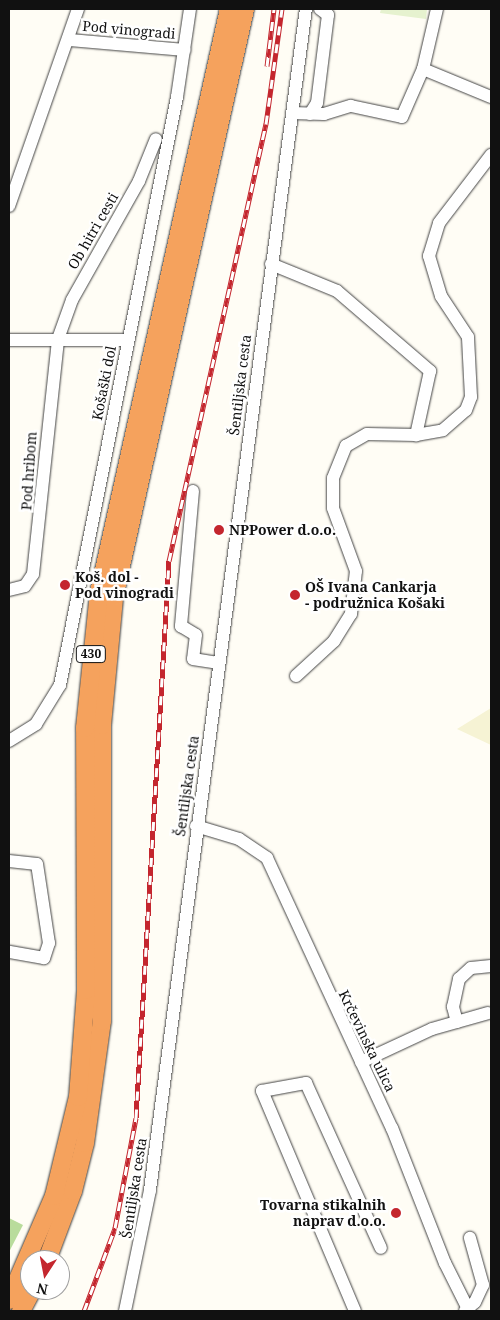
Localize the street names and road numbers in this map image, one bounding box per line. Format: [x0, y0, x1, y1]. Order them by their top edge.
street label: Pod vinogradi [82, 18, 176, 42]
street label: Ob hitri cesti [64, 190, 122, 272]
street label: Šentiljska cesta [225, 334, 255, 436]
street label: Košaški dol [89, 344, 119, 422]
street label: Pod hribom [18, 431, 40, 511]
road number: 430 [75, 644, 107, 664]
street label: Šentiljska cesta [172, 735, 202, 837]
street label: Krčevinska ulica [335, 987, 399, 1095]
street label: Šentiljska cesta [118, 1137, 150, 1239]

